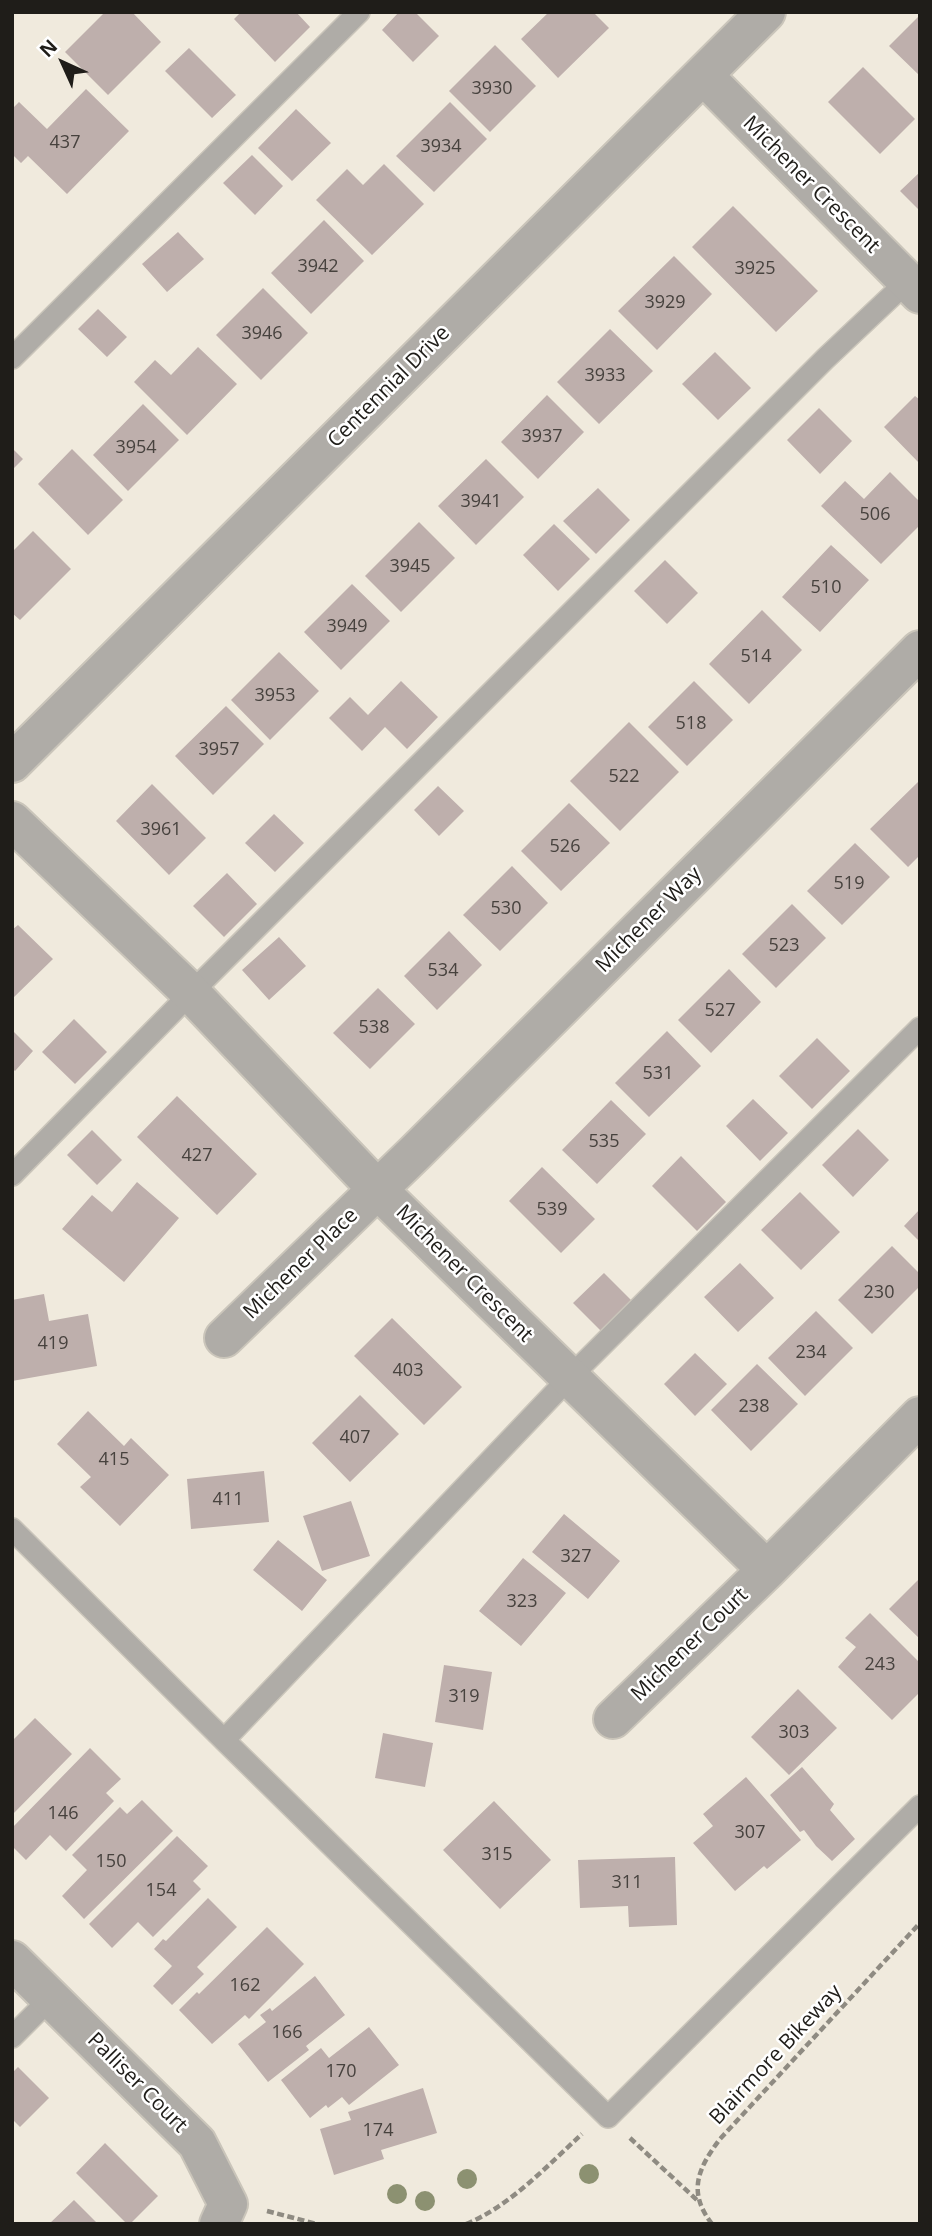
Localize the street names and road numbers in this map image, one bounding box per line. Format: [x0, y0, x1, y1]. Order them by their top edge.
street label: Michener Crescent [737, 111, 885, 259]
street label: Centennial Drive [323, 321, 455, 453]
street label: Michener Way [591, 862, 707, 978]
street label: Michener Crescent [390, 1200, 538, 1348]
street label: Michener Place [239, 1203, 363, 1325]
street label: Michener Court [626, 1583, 754, 1707]
street label: Blairmore Bikeway [705, 1980, 847, 2130]
street label: Palliser Court [82, 2028, 192, 2138]

